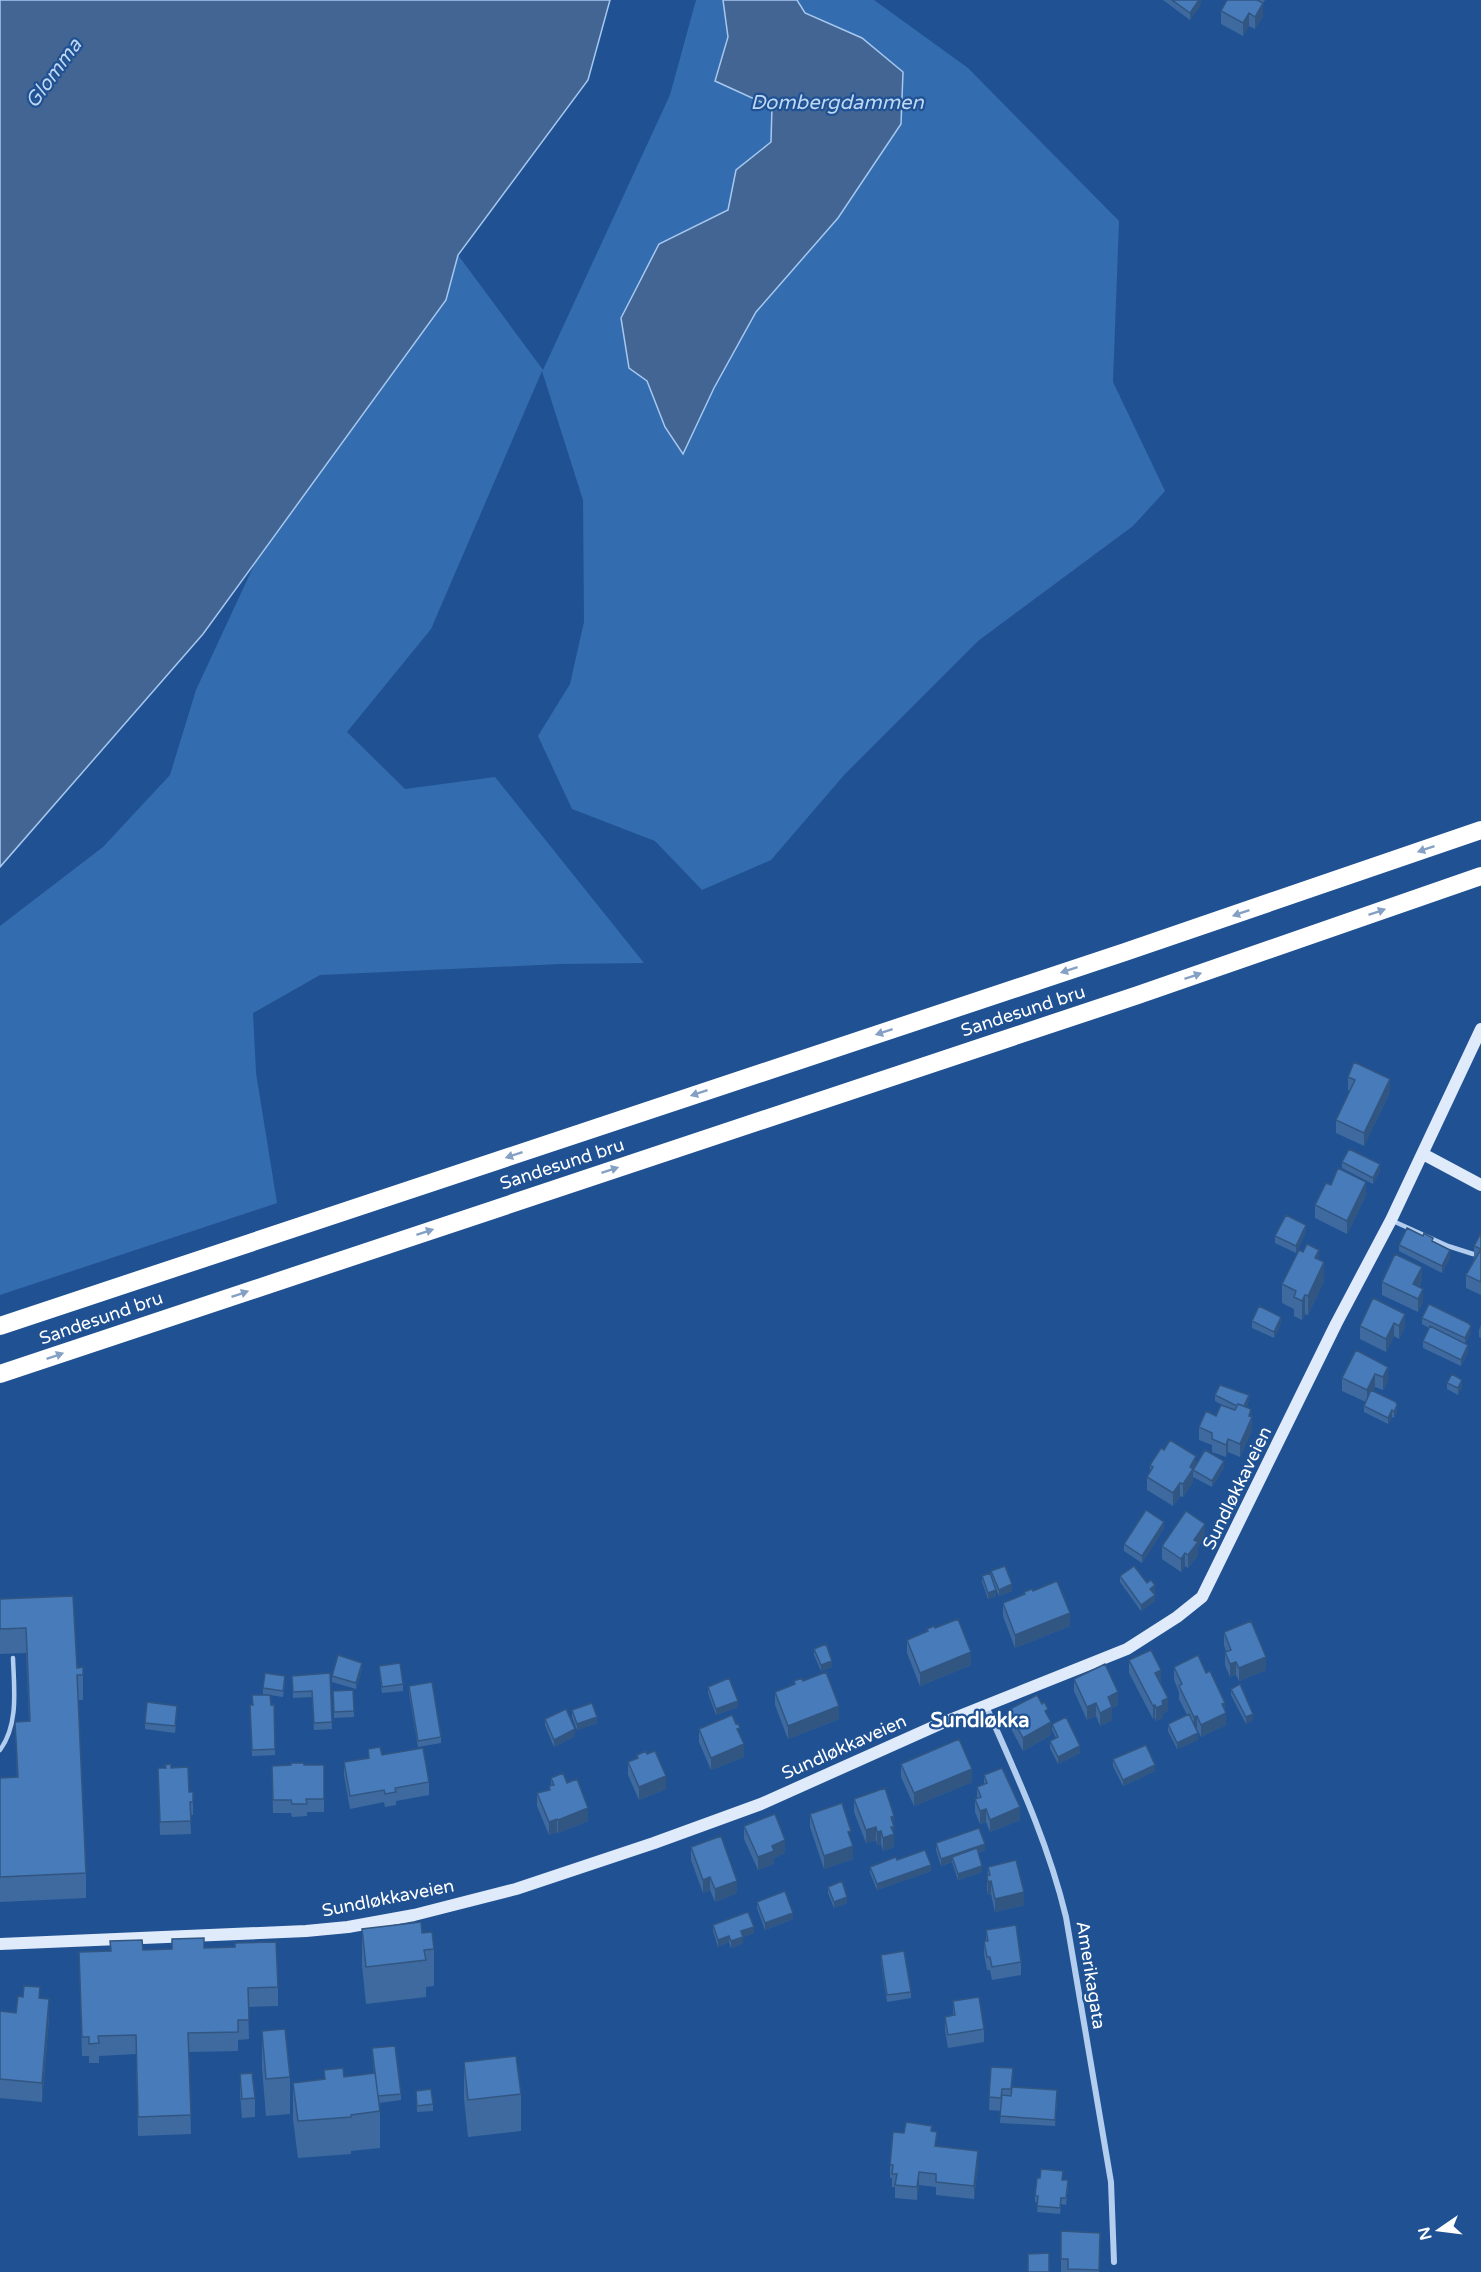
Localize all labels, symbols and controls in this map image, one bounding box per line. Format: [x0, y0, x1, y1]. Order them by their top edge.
water label: Glomma [21, 33, 88, 113]
water label: Dombergdammen [750, 91, 924, 115]
one-way arrow [1417, 845, 1435, 855]
one-way arrow [1368, 907, 1386, 916]
one-way arrow [1232, 908, 1250, 918]
one-way arrow [1060, 966, 1078, 976]
one-way arrow [1184, 971, 1202, 981]
street label: Sandesund bru [958, 981, 1088, 1041]
one-way arrow [875, 1027, 893, 1037]
one-way arrow [690, 1089, 708, 1098]
street label: Sandesund bru [497, 1134, 627, 1194]
one-way arrow [505, 1151, 523, 1160]
one-way arrow [601, 1165, 619, 1174]
one-way arrow [416, 1227, 434, 1236]
street label: Sandesund bru [36, 1287, 166, 1349]
one-way arrow [231, 1288, 249, 1298]
one-way arrow [47, 1350, 65, 1360]
street label: Sundløkkaveien [1198, 1423, 1276, 1553]
district label: Sundløkka [930, 1709, 1030, 1733]
street label: Sundløkkaveien [778, 1710, 910, 1784]
street label: Sundløkkaveien [320, 1874, 456, 1922]
street label: Amerikagata [1072, 1919, 1110, 2031]
north arrow [1409, 2200, 1469, 2260]
text: N [1414, 2225, 1437, 2242]

